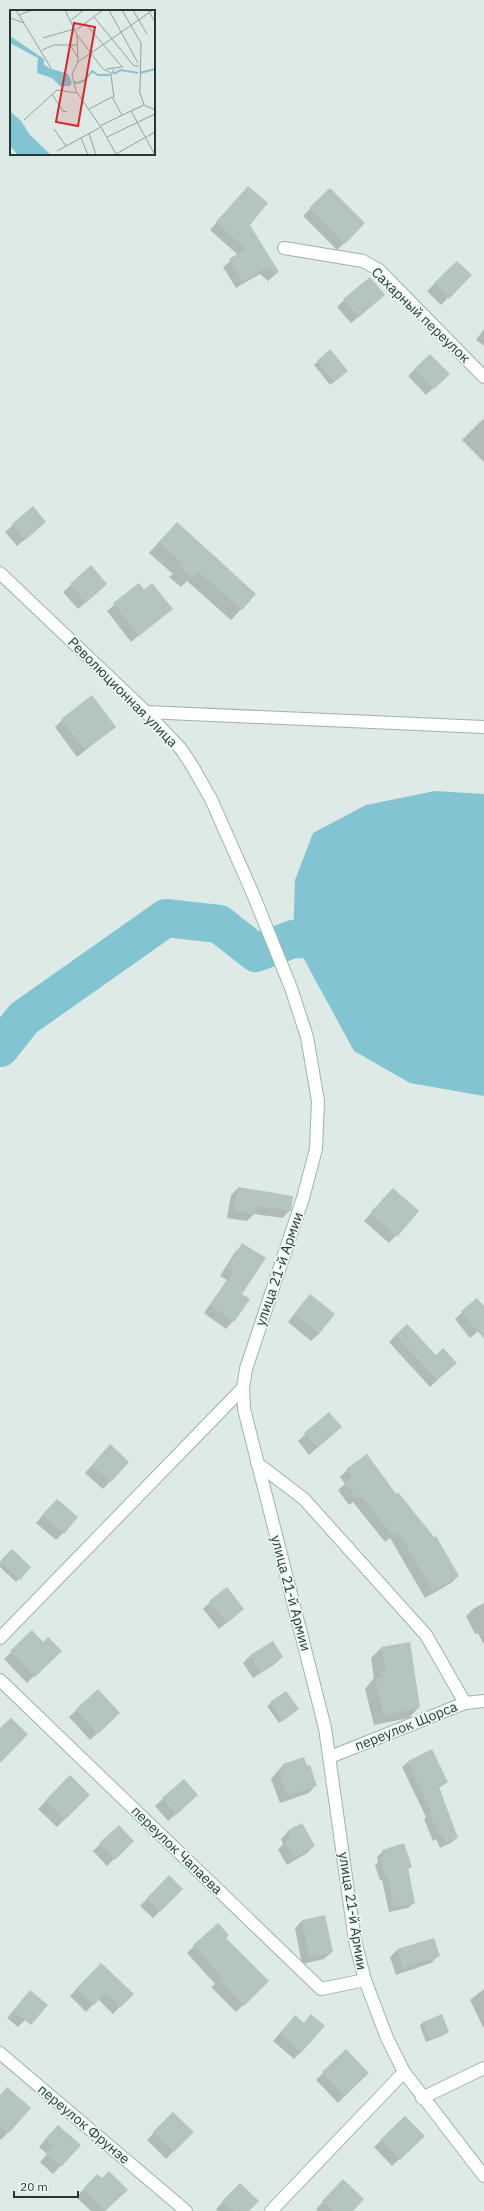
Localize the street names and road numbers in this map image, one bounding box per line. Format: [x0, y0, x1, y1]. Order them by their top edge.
street label: Сахарный переулок [368, 263, 474, 367]
street label: Революционная улица [64, 633, 182, 751]
street label: улица 21-й Армии [251, 1210, 307, 1328]
street label: улица 21-й Армии [267, 1533, 315, 1653]
street label: переулок Щорса [352, 1697, 461, 1755]
street label: переулок Чапаева [128, 1802, 227, 1898]
street label: улица 21-й Армии [335, 1851, 371, 1971]
street label: переулок Фрунзе [34, 2080, 134, 2168]

